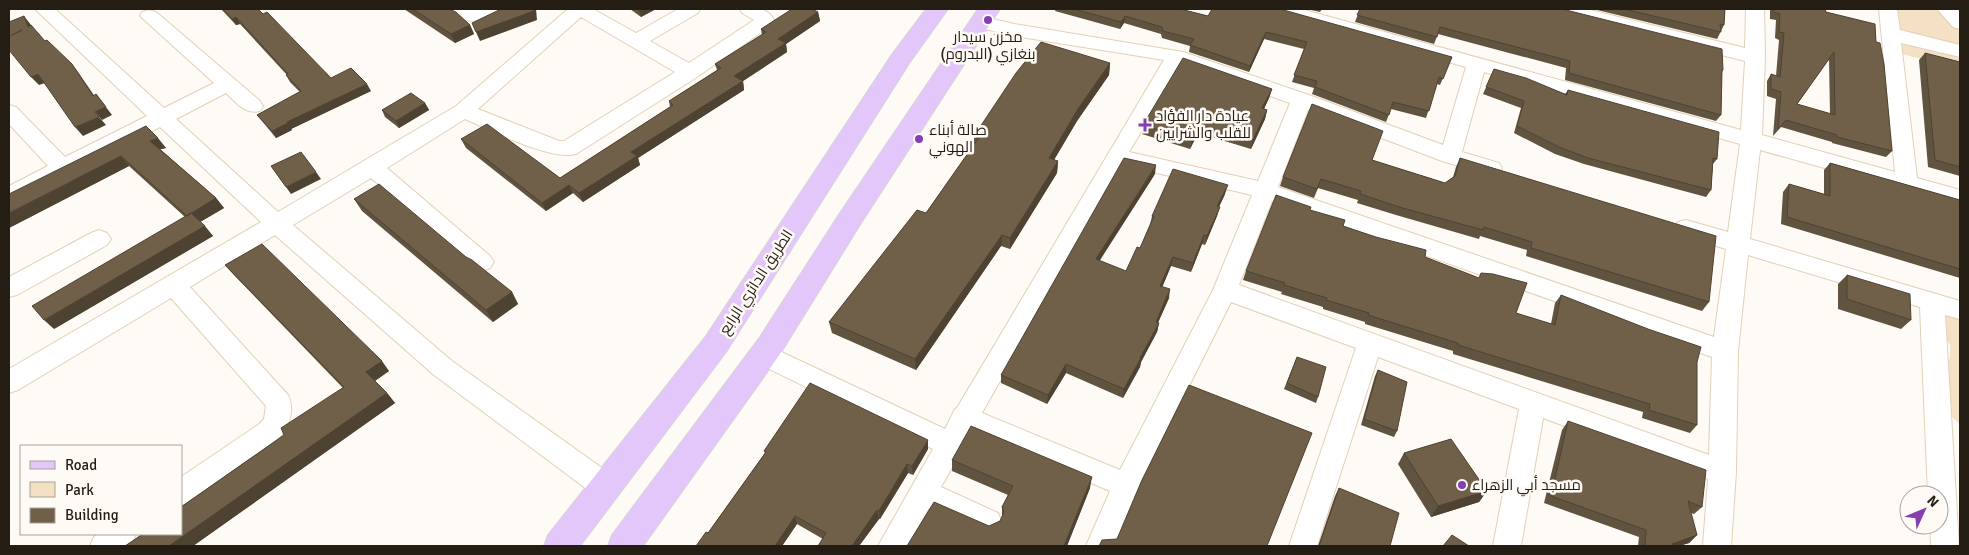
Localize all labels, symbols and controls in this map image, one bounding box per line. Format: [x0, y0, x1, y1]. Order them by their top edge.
marker: مخزن سيدار بنغازي (البدروم) [982, 14, 994, 26]
place label: مخزن سيدار بنغازي (البدروم) [940, 28, 1036, 66]
place label: عيادة دار الفؤاد للقلب والشرايين [1156, 107, 1251, 143]
marker: عيادة دار الفؤاد للقلب والشرايين [1138, 118, 1152, 132]
place label: صالة أبناء الهوني [929, 120, 987, 159]
marker: صالة أبناء الهوني [913, 133, 925, 145]
street label: الطريق الدائري الرابع [715, 226, 799, 339]
legend [20, 445, 182, 535]
text: Road [65, 456, 97, 474]
place label: مسجد أبي الزهراء [1472, 475, 1581, 497]
marker: مسجد أبي الزهراء [1456, 479, 1468, 491]
text: Park [65, 481, 94, 499]
north arrow [1899, 485, 1949, 535]
text: N [1923, 492, 1942, 511]
text: Building [65, 506, 119, 524]

